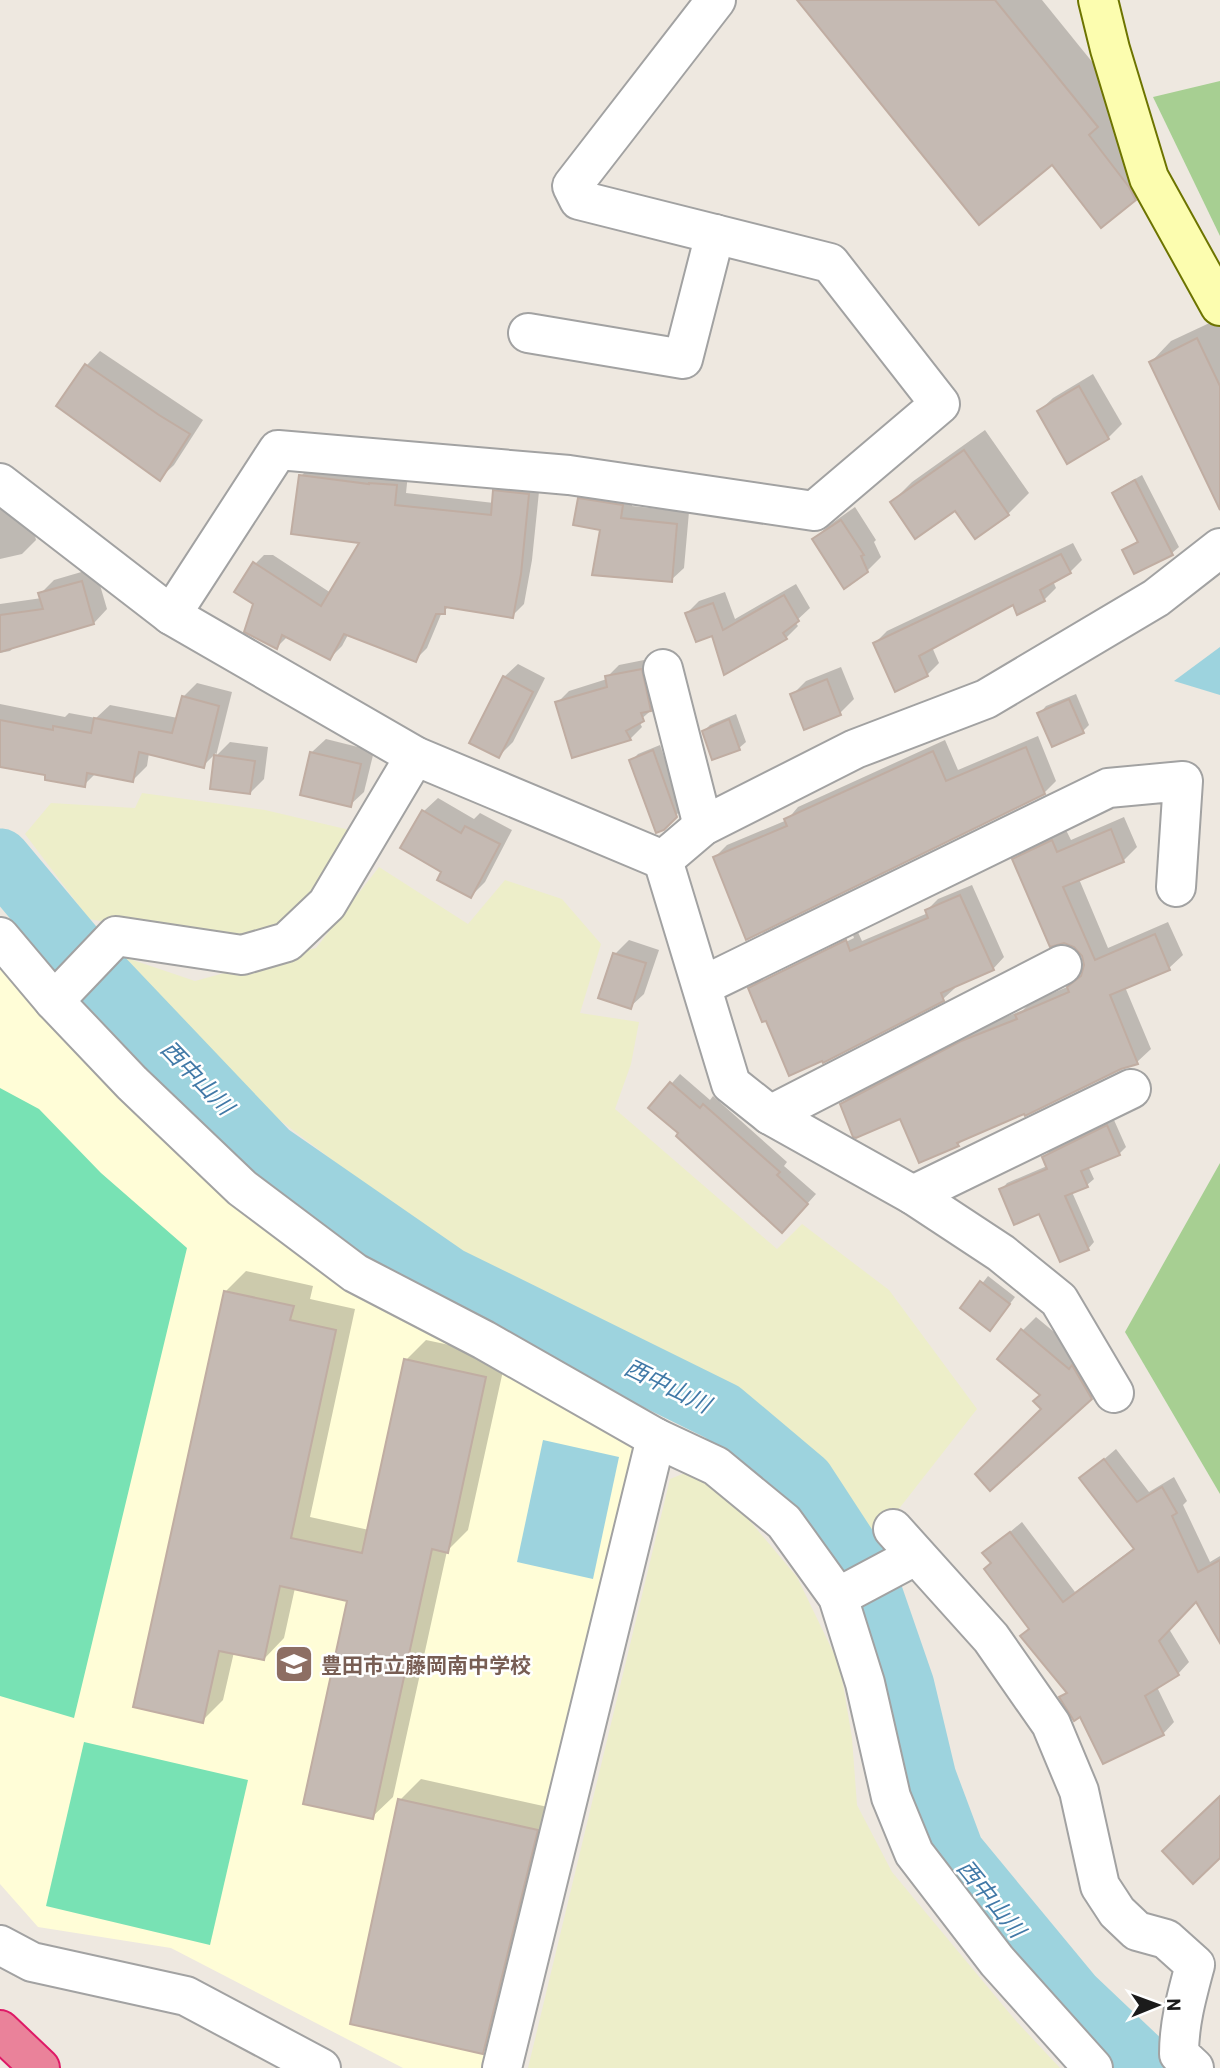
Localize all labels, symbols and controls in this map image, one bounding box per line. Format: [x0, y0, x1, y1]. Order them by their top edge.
water label: 西中山川 [156, 1034, 242, 1122]
water label: 西中山川 [621, 1352, 718, 1419]
school or university icon: 豊田市立藤岡南中学校 [273, 1643, 315, 1685]
place label: 豊田市立藤岡南中学校 [321, 1652, 531, 1677]
water label: 西中山川 [952, 1853, 1034, 1945]
north arrow [1122, 1970, 1192, 2040]
text: N [1163, 1998, 1186, 2011]

